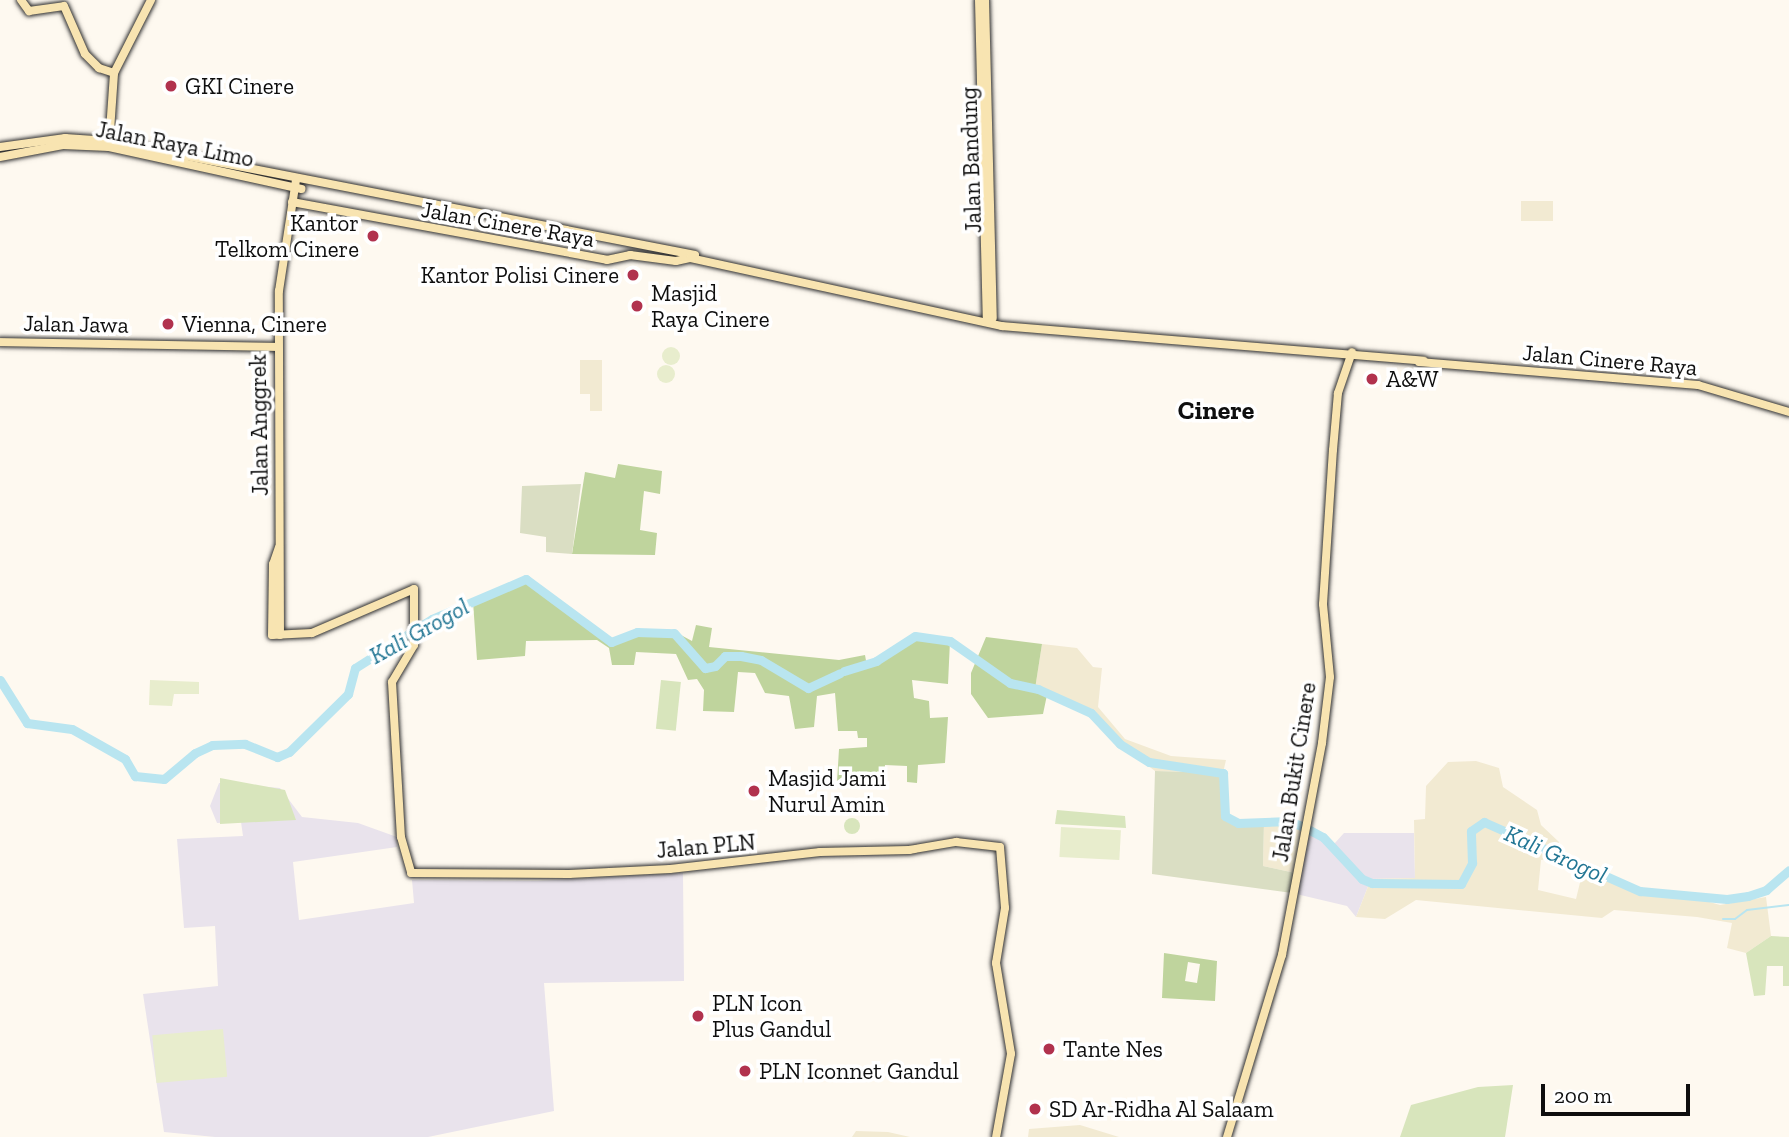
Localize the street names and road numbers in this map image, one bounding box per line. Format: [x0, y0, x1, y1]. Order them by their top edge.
street label: Jalan Bandung [955, 87, 987, 233]
street label: Jalan Raya Limo [94, 115, 256, 173]
street label: Jalan Cinere Raya [419, 195, 597, 253]
street label: Jalan Jawa [23, 309, 129, 339]
street label: Jalan Cinere Raya [1522, 339, 1698, 381]
street label: Jalan Anggrek [244, 354, 274, 496]
street label: Jalan Bukit Cinere [1266, 680, 1322, 864]
street label: Jalan PLN [655, 828, 757, 864]

